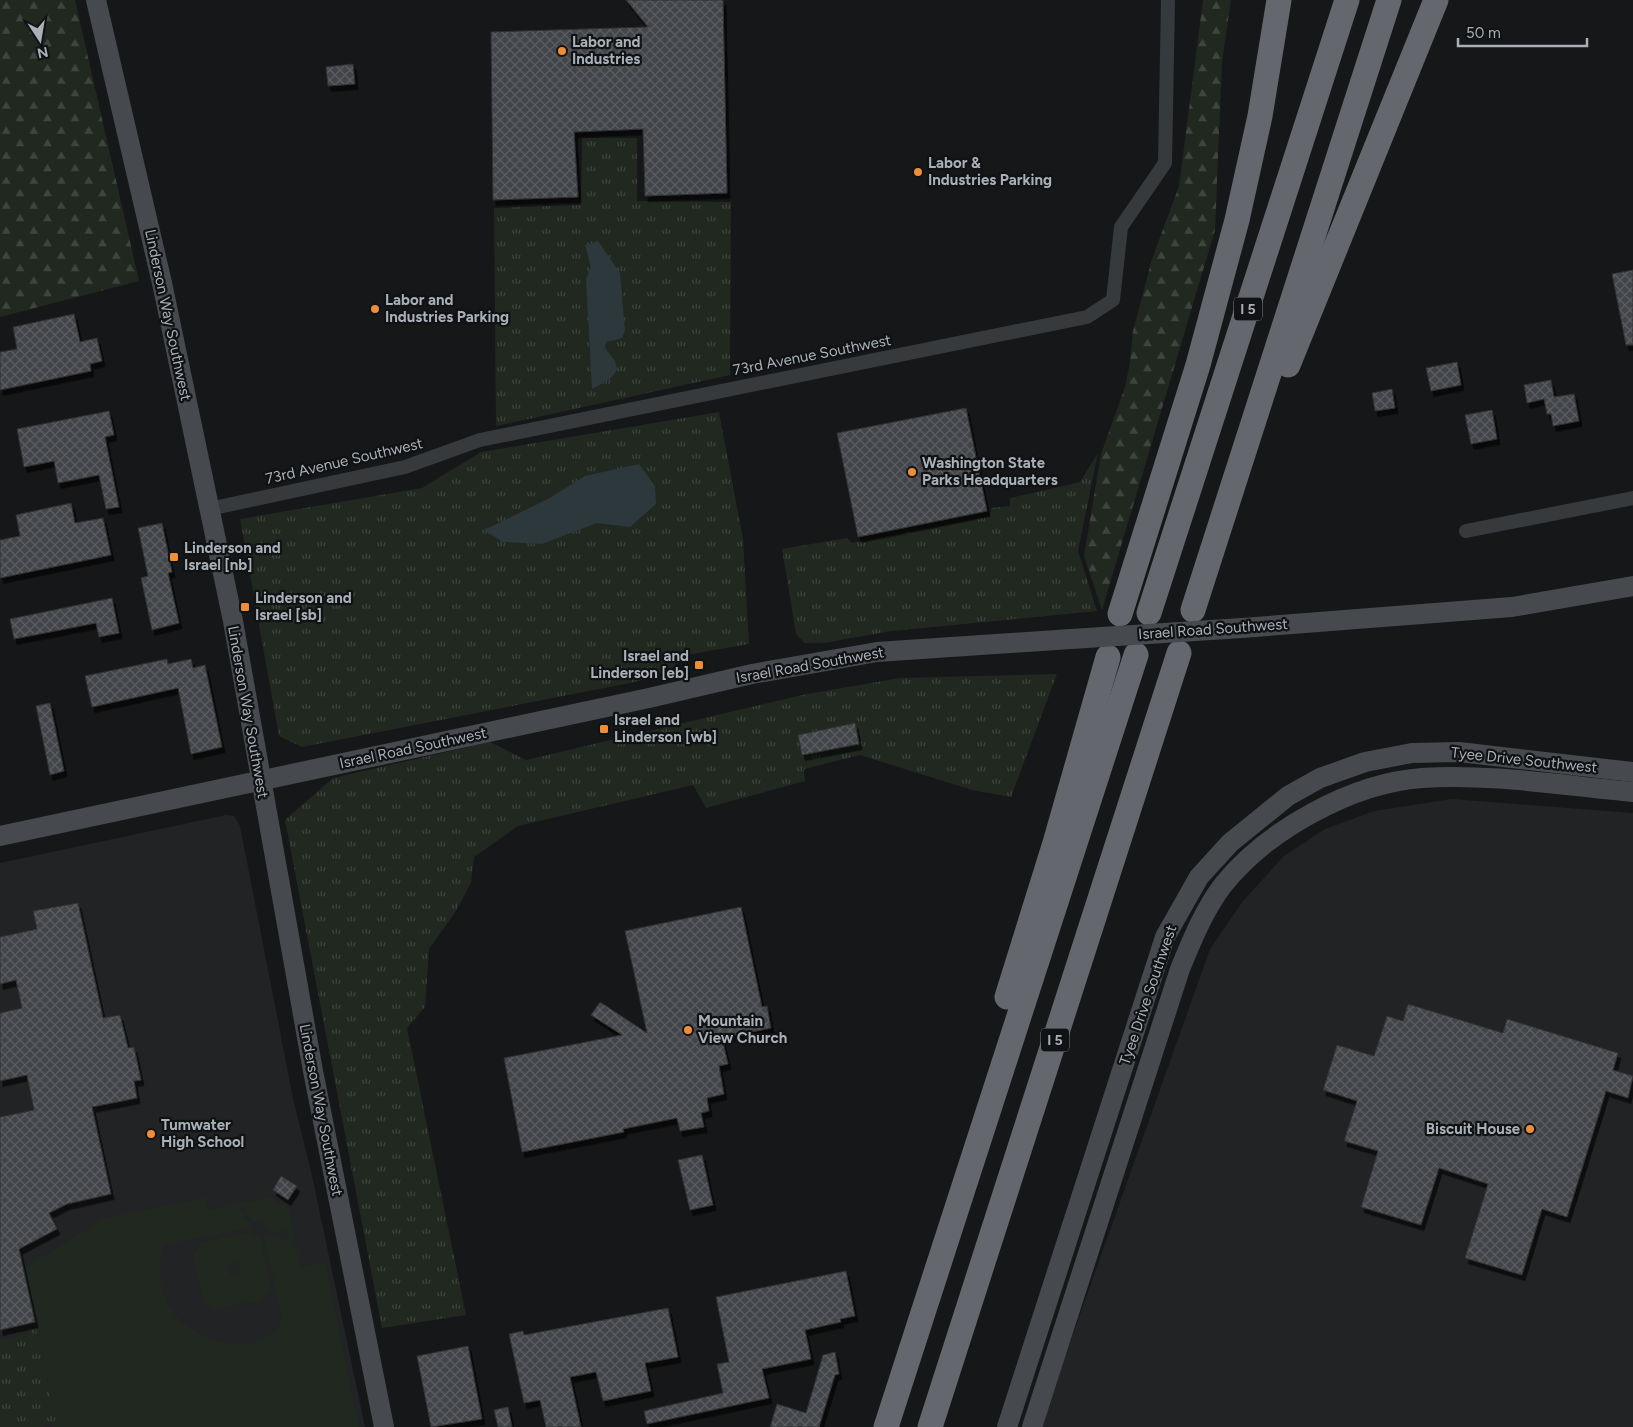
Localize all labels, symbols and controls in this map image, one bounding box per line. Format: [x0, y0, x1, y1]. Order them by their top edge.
north arrow [15, 15, 65, 65]
scale bar [1458, 15, 1587, 47]
text: 50 m [1466, 24, 1501, 42]
place label: Labor and Industries [572, 33, 640, 68]
text: N [36, 43, 50, 62]
marker: Labor and Industries [556, 45, 568, 57]
place label: Labor & Industries Parking [928, 154, 1052, 189]
marker: Labor & Industries Parking [912, 166, 924, 178]
street label: Linderson Way Southwest [141, 228, 195, 403]
place label: Labor and Industries Parking [385, 291, 509, 326]
road number: I 5 [1234, 298, 1262, 320]
marker: Labor and Industries Parking [369, 303, 381, 315]
street label: 73rd Avenue Southwest [731, 331, 893, 379]
street label: 73rd Avenue Southwest [264, 434, 425, 488]
place label: Washington State Parks Headquarters [922, 454, 1058, 489]
marker: Washington State Parks Headquarters [906, 466, 918, 478]
place label: Linderson and Israel [nb] [184, 539, 281, 574]
marker: Linderson and Israel [nb] [168, 551, 180, 563]
place label: Linderson and Israel [sb] [255, 589, 352, 624]
marker: Linderson and Israel [sb] [239, 601, 251, 613]
street label: Israel Road Southwest [1138, 615, 1289, 643]
street label: Linderson Way Southwest [224, 624, 272, 800]
street label: Israel Road Southwest [735, 643, 886, 687]
place label: Israel and Linderson [eb] [590, 647, 689, 682]
marker: Israel and Linderson [eb] [693, 659, 705, 671]
place label: Israel and Linderson [wb] [614, 711, 717, 746]
marker: Israel and Linderson [wb] [598, 723, 610, 735]
street label: Israel Road Southwest [338, 724, 488, 772]
street label: Tyee Drive Southwest [1450, 743, 1598, 777]
street label: Tyee Drive Southwest [1116, 922, 1181, 1067]
place label: Mountain View Church [698, 1012, 787, 1047]
street label: Linderson Way Southwest [295, 1022, 347, 1198]
marker: Mountain View Church [682, 1024, 694, 1036]
road number: I 5 [1041, 1028, 1069, 1052]
place label: Tumwater High School [161, 1116, 244, 1151]
place label: Biscuit House [1426, 1120, 1521, 1138]
marker: Biscuit House [1524, 1123, 1536, 1135]
marker: Tumwater High School [145, 1128, 157, 1140]

